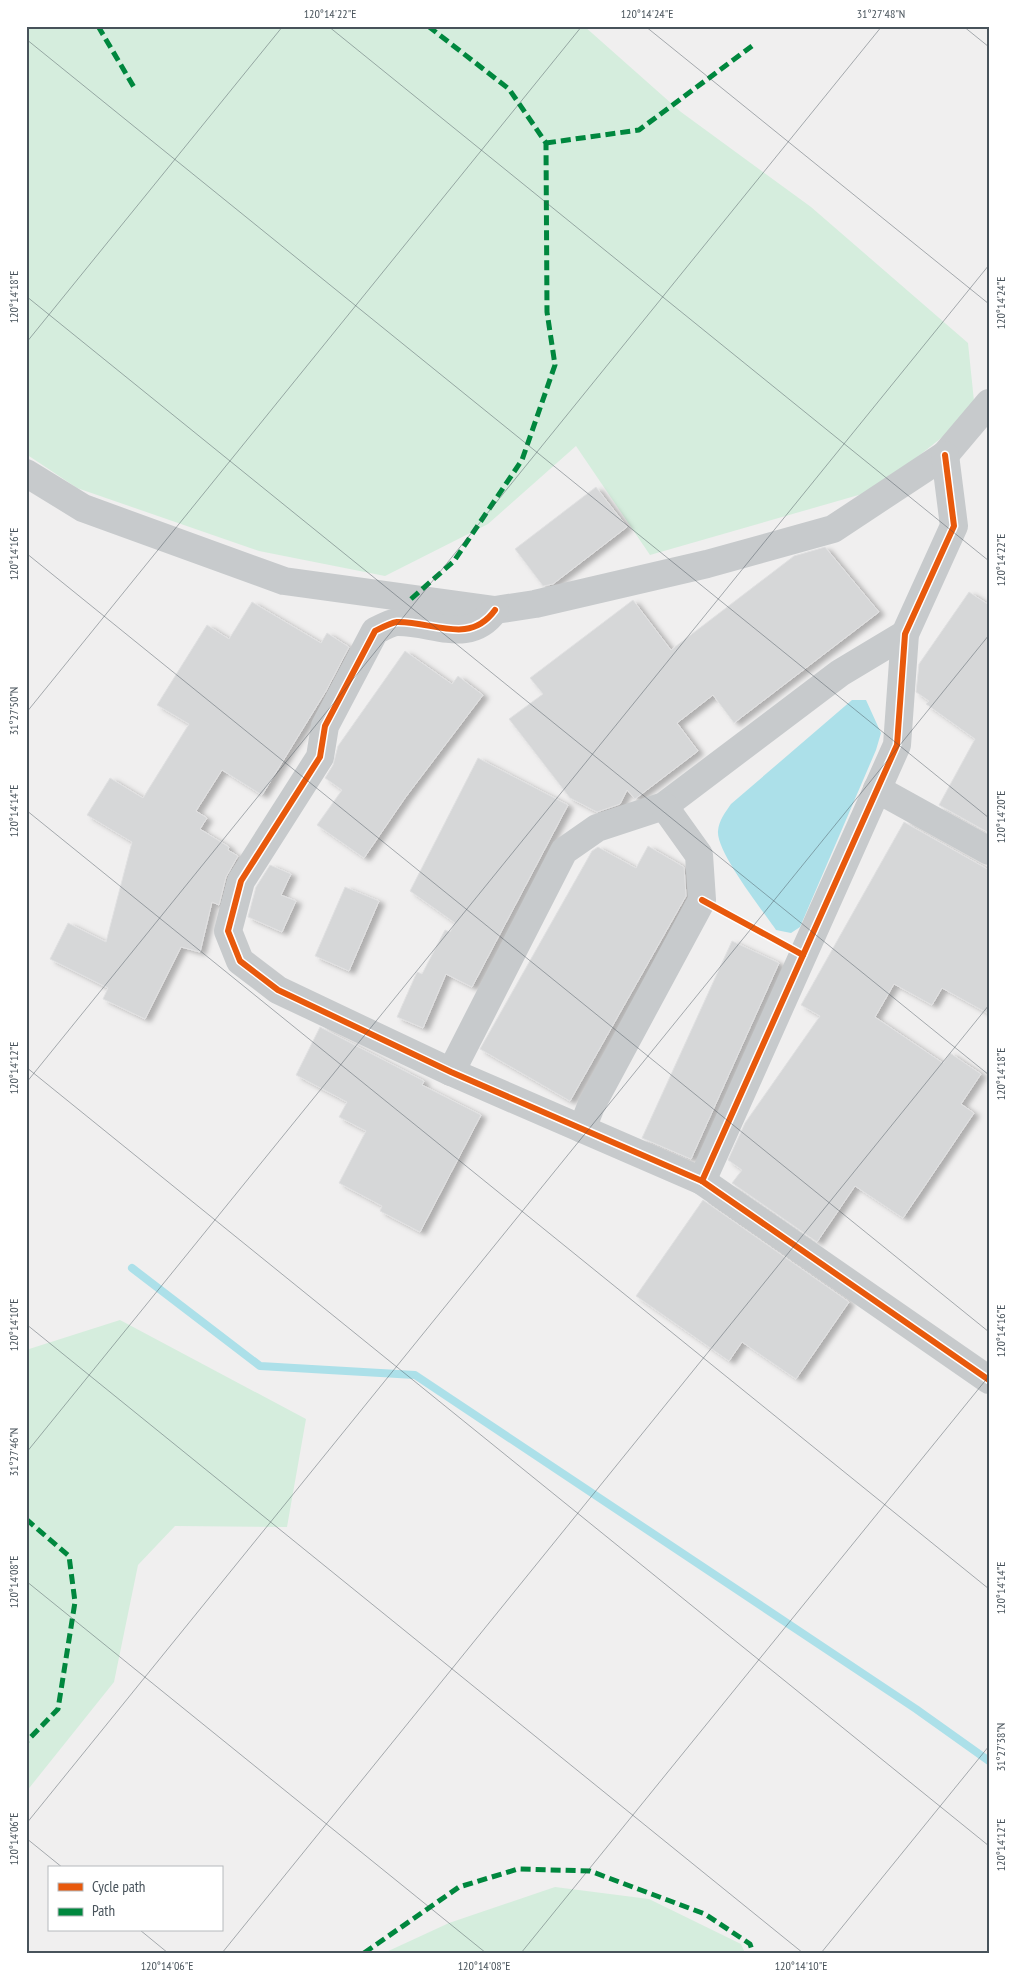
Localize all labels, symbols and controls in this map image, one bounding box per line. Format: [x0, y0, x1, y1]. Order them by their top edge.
text: 120°14'22"E [304, 6, 356, 21]
text: 120°14'24"E [621, 6, 673, 21]
text: 31°27'48"N [857, 6, 905, 21]
text: 120°14'18"E [6, 271, 21, 323]
text: 120°14'24"E [993, 277, 1008, 329]
text: 120°14'16"E [6, 528, 21, 580]
text: 120°14'22"E [993, 534, 1008, 586]
text: 31°27'50"N [6, 687, 21, 735]
text: 120°14'14"E [6, 785, 21, 837]
text: 120°14'20"E [993, 791, 1008, 843]
text: 120°14'12"E [6, 1042, 21, 1094]
text: 120°14'18"E [993, 1048, 1008, 1100]
text: 120°14'10"E [6, 1299, 21, 1351]
text: 120°14'16"E [993, 1305, 1008, 1357]
text: 31°27'46"N [6, 1428, 21, 1476]
text: 120°14'08"E [6, 1556, 21, 1608]
text: 120°14'14"E [993, 1562, 1008, 1614]
text: 31°27'38"N [993, 1723, 1008, 1771]
text: 120°14'06"E [6, 1813, 21, 1865]
text: 120°14'12"E [993, 1819, 1008, 1871]
legend [48, 1866, 222, 1932]
text: Cycle path [92, 1877, 145, 1896]
text: Path [92, 1901, 115, 1920]
text: 120°14'06"E [141, 1958, 193, 1973]
text: 120°14'08"E [458, 1958, 510, 1973]
text: 120°14'10"E [775, 1958, 827, 1973]

